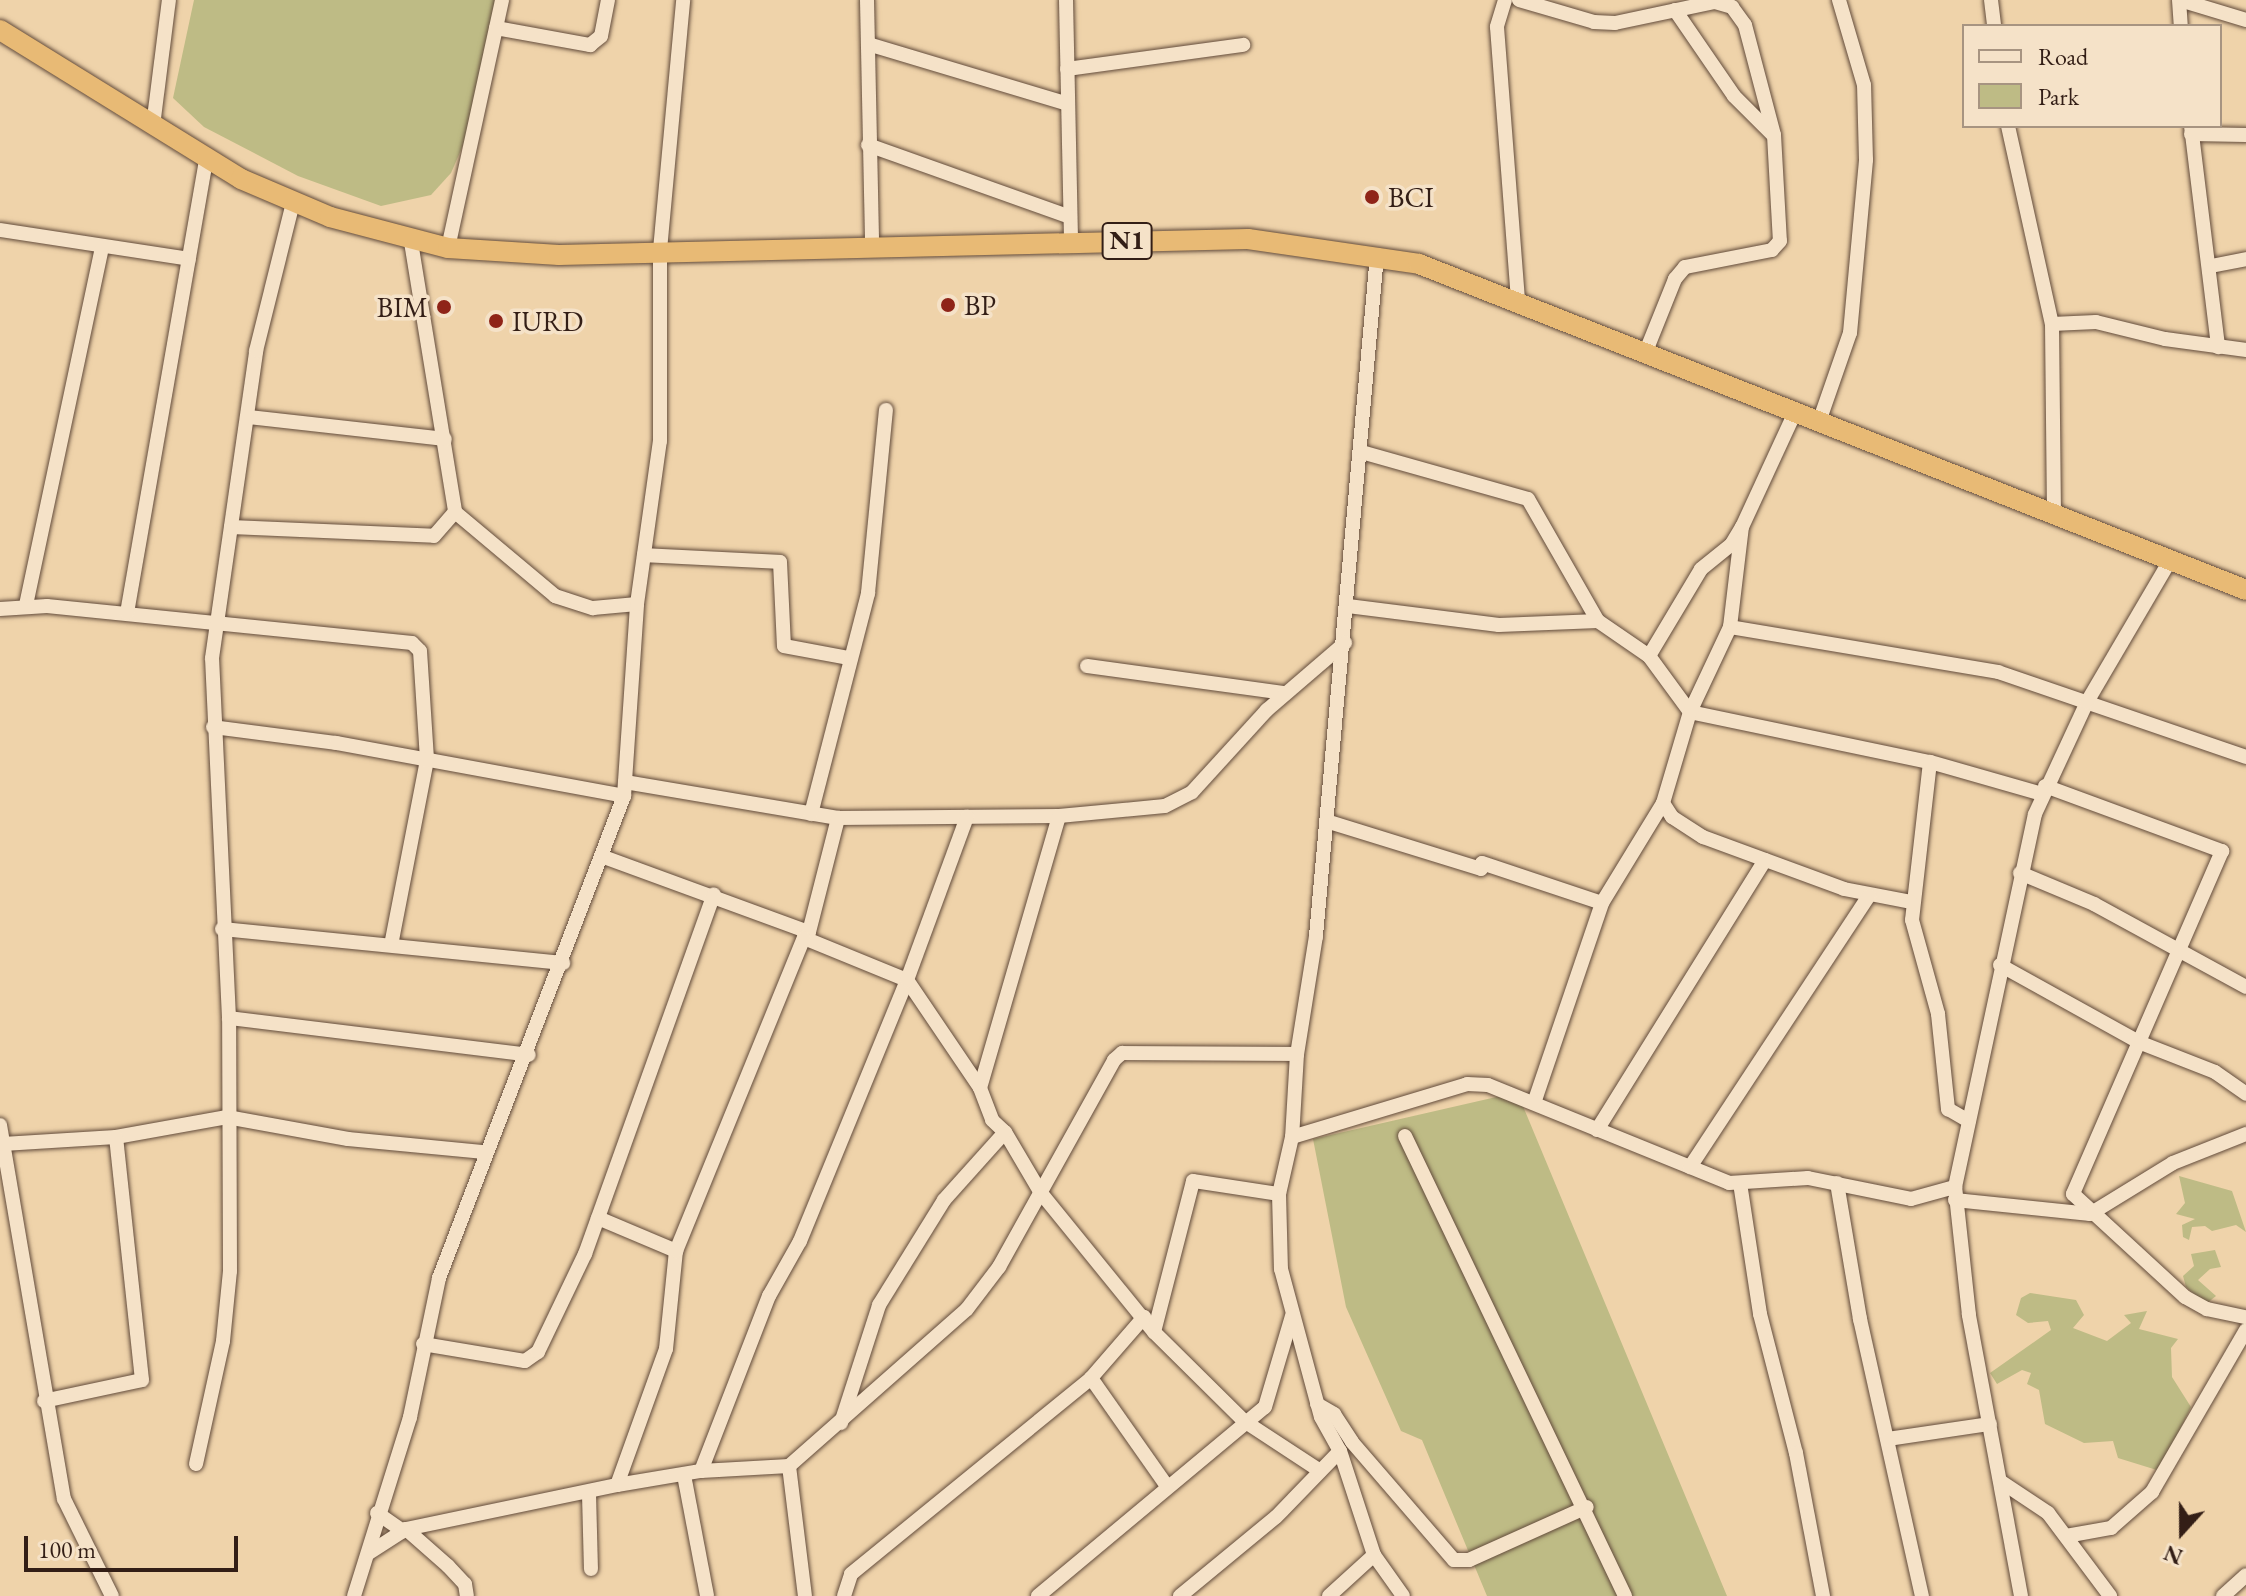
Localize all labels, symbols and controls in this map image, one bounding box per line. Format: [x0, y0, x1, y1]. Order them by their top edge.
legend [1962, 24, 2222, 128]
text: Road [2038, 41, 2088, 72]
text: Park [2038, 81, 2079, 112]
place label: BCI [1388, 180, 1434, 214]
marker: BCI [1363, 188, 1381, 206]
road number: N1 [1101, 219, 1153, 263]
place label: BP [964, 288, 996, 322]
place label: BIM [377, 290, 428, 324]
marker: BP [939, 296, 957, 314]
marker: BIM [435, 298, 453, 316]
place label: IURD [512, 304, 583, 338]
marker: IURD [487, 312, 505, 330]
north arrow [2142, 1492, 2222, 1572]
scale bar [28, 1520, 242, 1570]
text: 100 m [38, 1534, 96, 1565]
text: N [2160, 1538, 2187, 1572]

